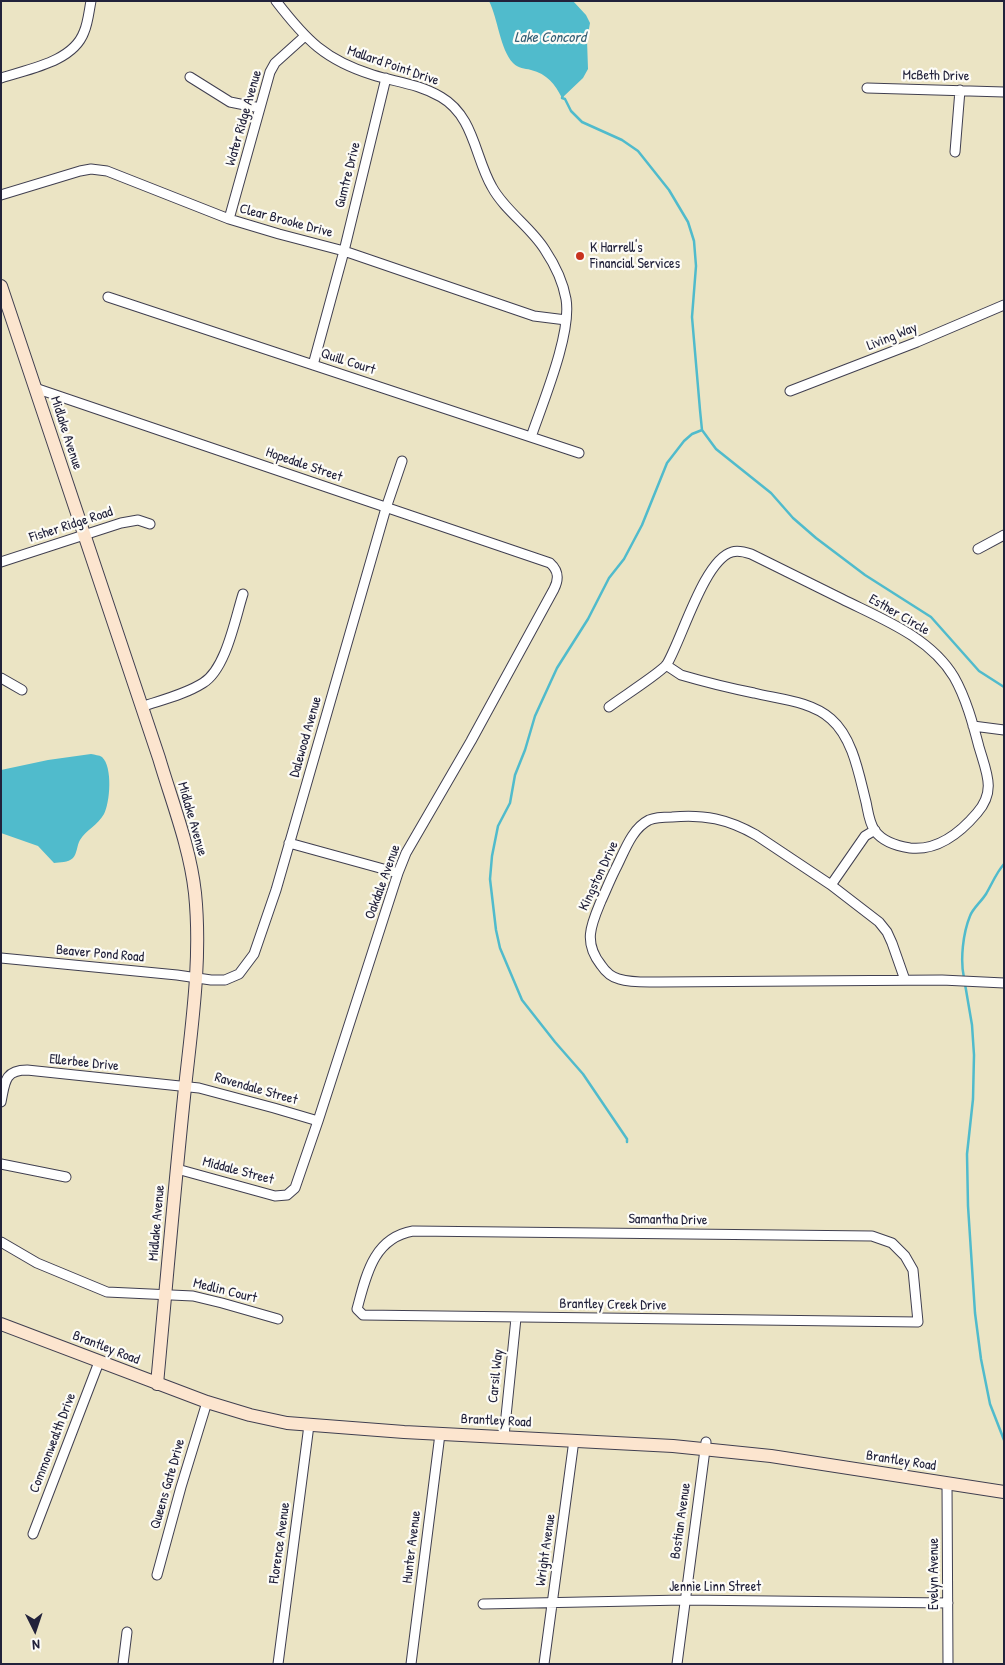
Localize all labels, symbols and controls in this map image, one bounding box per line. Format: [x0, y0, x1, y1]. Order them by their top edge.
water label: Lake Concord [514, 29, 586, 47]
street label: Mallard Point Drive [345, 42, 441, 90]
street label: McBeth Drive [903, 67, 969, 85]
street label: Water Ridge Avenue [222, 68, 266, 168]
street label: Gumtre Drive [332, 140, 364, 210]
street label: Clear Brooke Drive [238, 200, 334, 242]
place label: K Harrell's Financial Services [590, 240, 680, 272]
marker: K Harrell's Financial Services [574, 250, 586, 262]
street label: Living Way [864, 319, 920, 355]
street label: Quill Court [319, 345, 377, 379]
street label: Midlake Avenue [46, 394, 86, 472]
street label: Hopedale Street [264, 444, 344, 486]
street label: Fisher Ridge Road [27, 504, 115, 546]
street label: Esther Circle [866, 591, 932, 639]
street label: Dalewood Avenue [286, 695, 326, 779]
street label: Midlake Avenue [173, 780, 211, 858]
street label: Kingston Drive [576, 839, 622, 913]
street label: Oakdale Avenue [362, 842, 404, 922]
street label: Beaver Pond Road [55, 942, 145, 966]
street label: Ellerbee Drive [48, 1051, 120, 1075]
street label: Ravendale Street [213, 1069, 299, 1109]
street label: Middale Street [201, 1153, 275, 1189]
street label: Midlake Avenue [145, 1184, 169, 1262]
street label: Samantha Drive [628, 1211, 708, 1229]
street label: Medlin Court [191, 1275, 259, 1307]
street label: Brantley Creek Drive [559, 1296, 667, 1314]
street label: Brantley Road [70, 1328, 142, 1368]
street label: Carsil Way [485, 1348, 507, 1404]
street label: Commonwealth Drive [26, 1391, 80, 1495]
street label: Brantley Road [460, 1411, 532, 1431]
street label: Queens Gate Drive [147, 1437, 189, 1531]
street label: Brantley Road [865, 1447, 937, 1475]
street label: Bostian Avenue [667, 1482, 695, 1560]
street label: Florence Avenue [266, 1501, 294, 1585]
street label: Hunter Avenue [399, 1510, 425, 1584]
street label: Wright Avenue [533, 1513, 559, 1587]
street label: Evelyn Avenue [926, 1538, 942, 1610]
street label: Jennie Linn Street [669, 1579, 761, 1595]
north arrow [10, 1605, 60, 1655]
text: N [32, 1636, 40, 1655]

